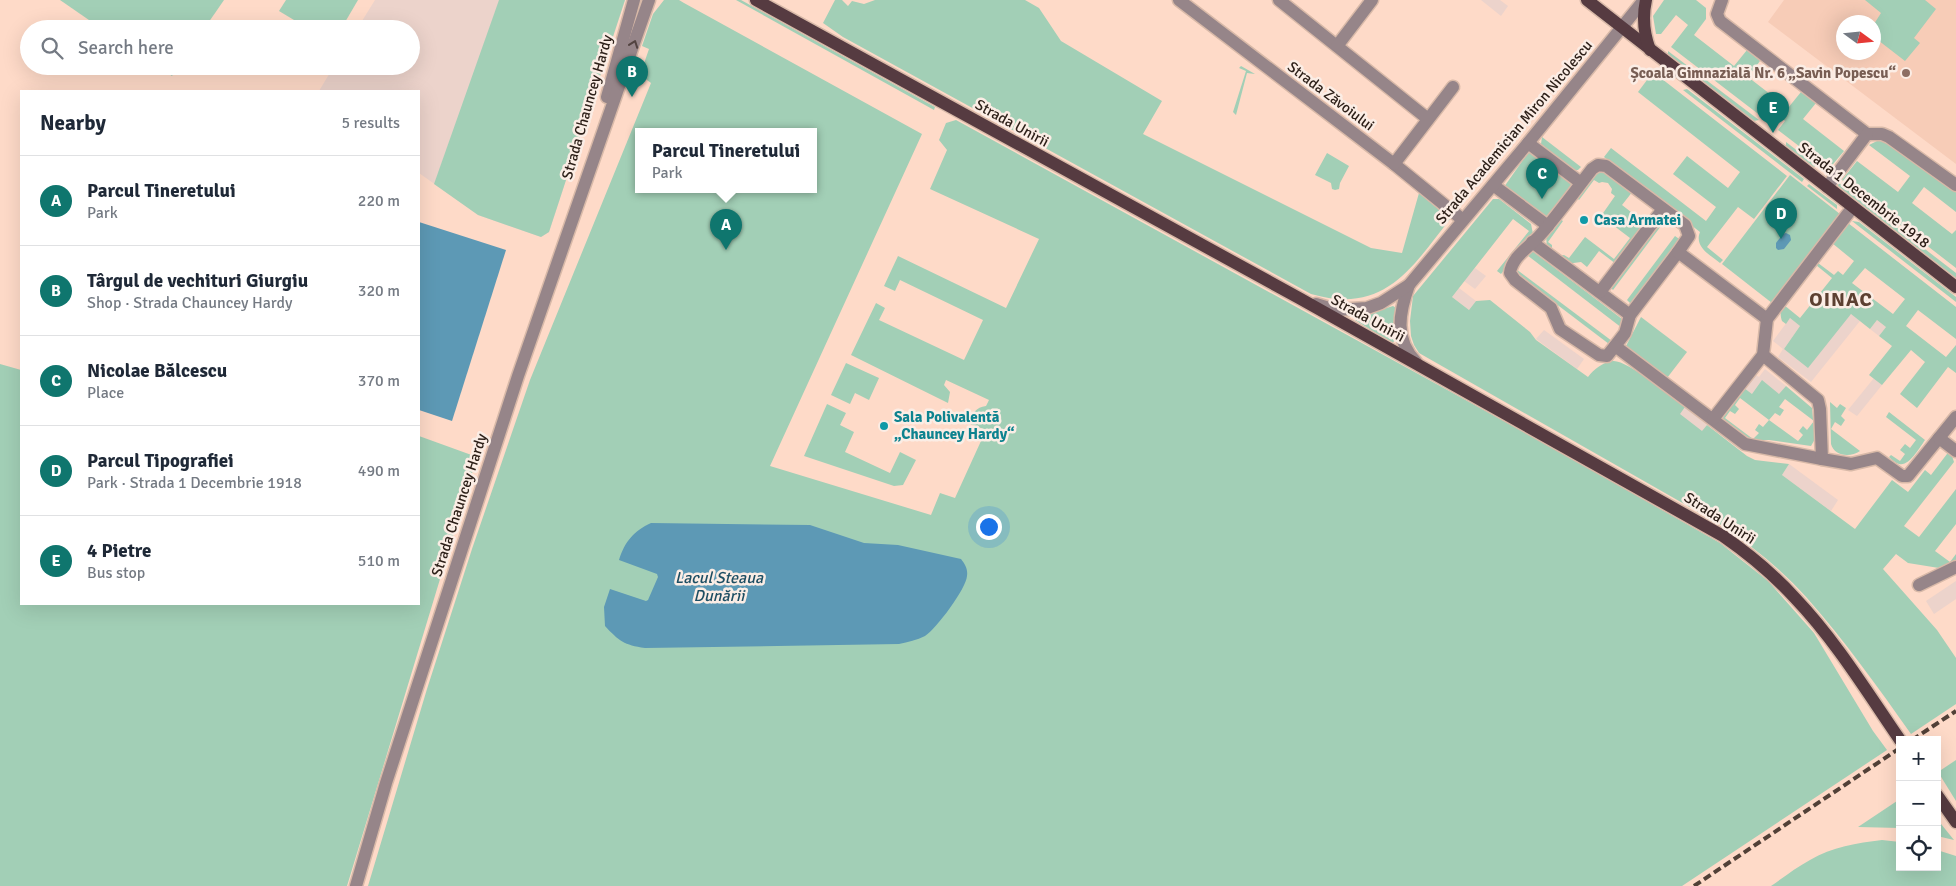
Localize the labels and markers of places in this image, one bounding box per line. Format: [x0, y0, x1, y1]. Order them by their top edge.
pin: B [616, 56, 648, 97]
place label: Școala Gimnazială Nr. 6 „Savin Popescu“ [1630, 64, 1896, 83]
marker: Școala Gimnazială Nr. 6 „Savin Popescu“ [1900, 67, 1912, 79]
pin: E [1757, 92, 1789, 133]
pin: C [1526, 158, 1558, 199]
pin: D [1765, 198, 1797, 239]
pin: A [710, 209, 742, 250]
place label: Casa Armatei [1594, 211, 1681, 229]
marker: Casa Armatei [1578, 214, 1590, 226]
place label: Sala Polivalentă „Chauncey Hardy“ [894, 408, 1015, 443]
marker: Sala Polivalentă „Chauncey Hardy“ [878, 420, 890, 432]

